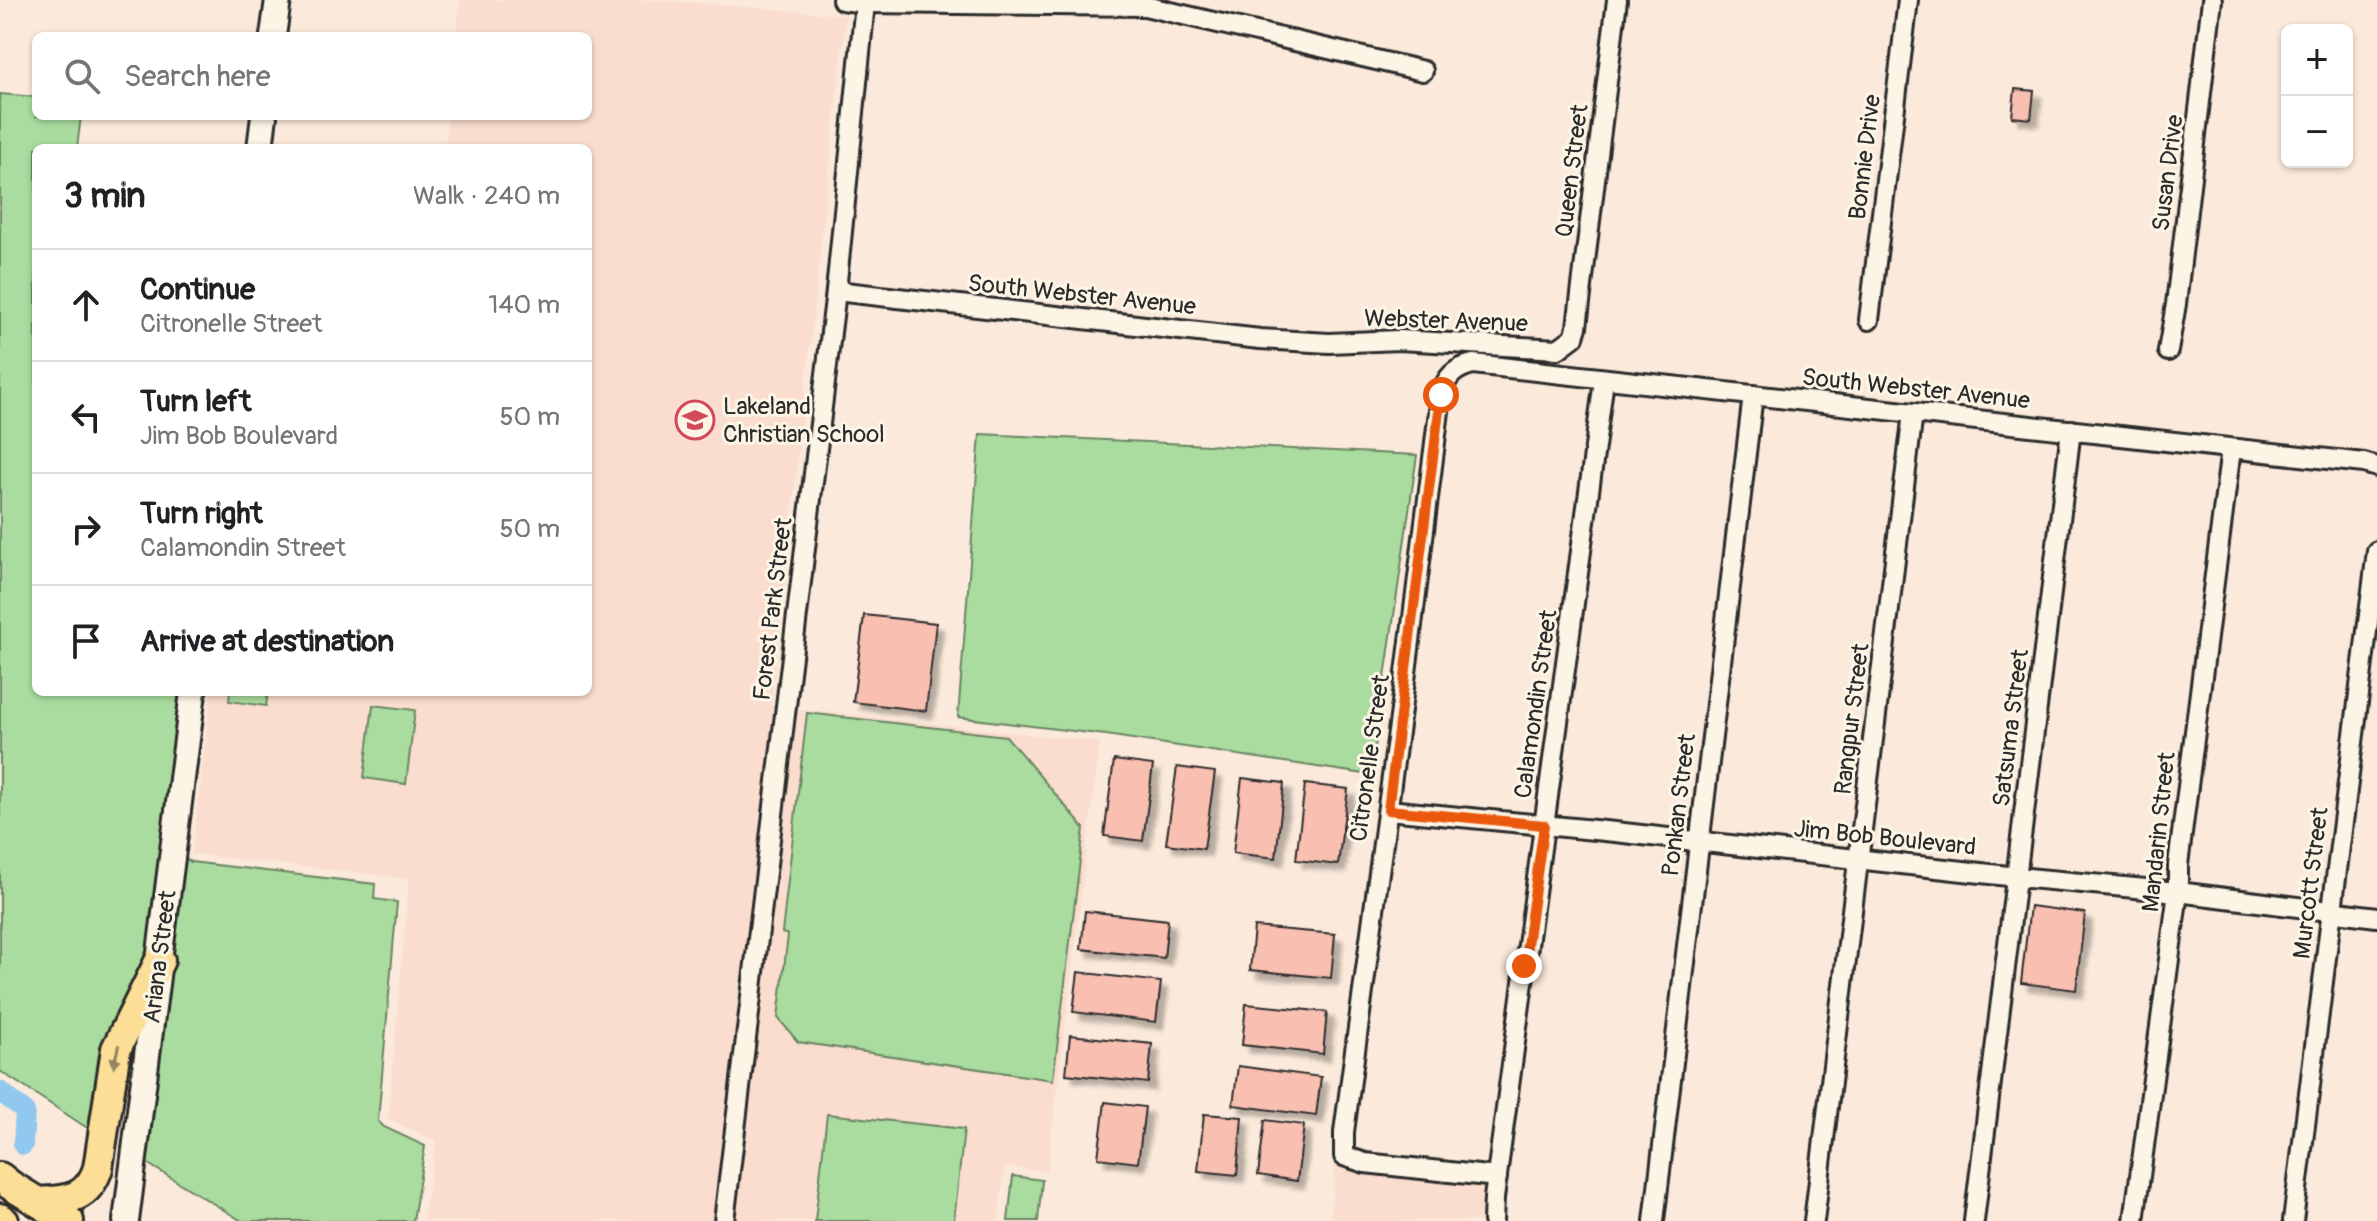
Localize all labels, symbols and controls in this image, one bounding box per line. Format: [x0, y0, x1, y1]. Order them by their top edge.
map controls [2281, 24, 2353, 168]
button: + [2281, 24, 2353, 96]
search box [32, 32, 592, 120]
icon: search [60, 54, 104, 98]
text: Search here [124, 58, 271, 95]
street label: Bonnie Drive [1843, 93, 1887, 221]
button: − [2281, 96, 2353, 168]
street label: Queen Street [1549, 103, 1595, 239]
street label: Susan Drive [2146, 113, 2190, 233]
text: 3 min [64, 175, 146, 218]
text: Walk · 240 m [413, 180, 560, 212]
street label: South Webster Avenue [967, 269, 1198, 321]
text: Continue [140, 271, 255, 308]
icon: ahead [64, 283, 108, 327]
text: 140 m [488, 289, 560, 321]
street label: Webster Avenue [1364, 304, 1529, 338]
text: Citronelle Street [140, 308, 323, 340]
street label: South Webster Avenue [1801, 363, 2032, 415]
route start [1423, 377, 1459, 413]
text: Turn left [140, 383, 251, 420]
place label: Lakeland Christian School [723, 392, 885, 449]
icon: left [64, 395, 108, 439]
school or university icon: Lakeland Christian School [674, 399, 716, 441]
text: 50 m [499, 401, 560, 433]
text: Jim Bob Boulevard [140, 420, 338, 452]
text: Turn right [140, 495, 263, 532]
icon: right [64, 507, 108, 551]
text: 50 m [499, 513, 560, 545]
street label: Forest Park Street [747, 516, 799, 702]
text: Calamondin Street [140, 532, 346, 564]
street label: Calamondin Street [1508, 608, 1564, 800]
icon: arrive [64, 619, 108, 663]
text: Arrive at destination [140, 623, 394, 660]
street label: Rangpur Street [1828, 641, 1876, 796]
street label: Satsuma Street [1987, 647, 2035, 808]
street label: Citronelle Street [1344, 672, 1396, 843]
street label: Ponkan Street [1656, 732, 1702, 878]
street label: Mandarin Street [2136, 750, 2182, 913]
street label: Murcott Street [2287, 805, 2335, 961]
street label: Jim Bob Boulevard [1792, 814, 1978, 862]
street label: Ariana Street [137, 888, 183, 1025]
route end [1506, 948, 1542, 984]
one-way arrow [109, 1044, 122, 1069]

